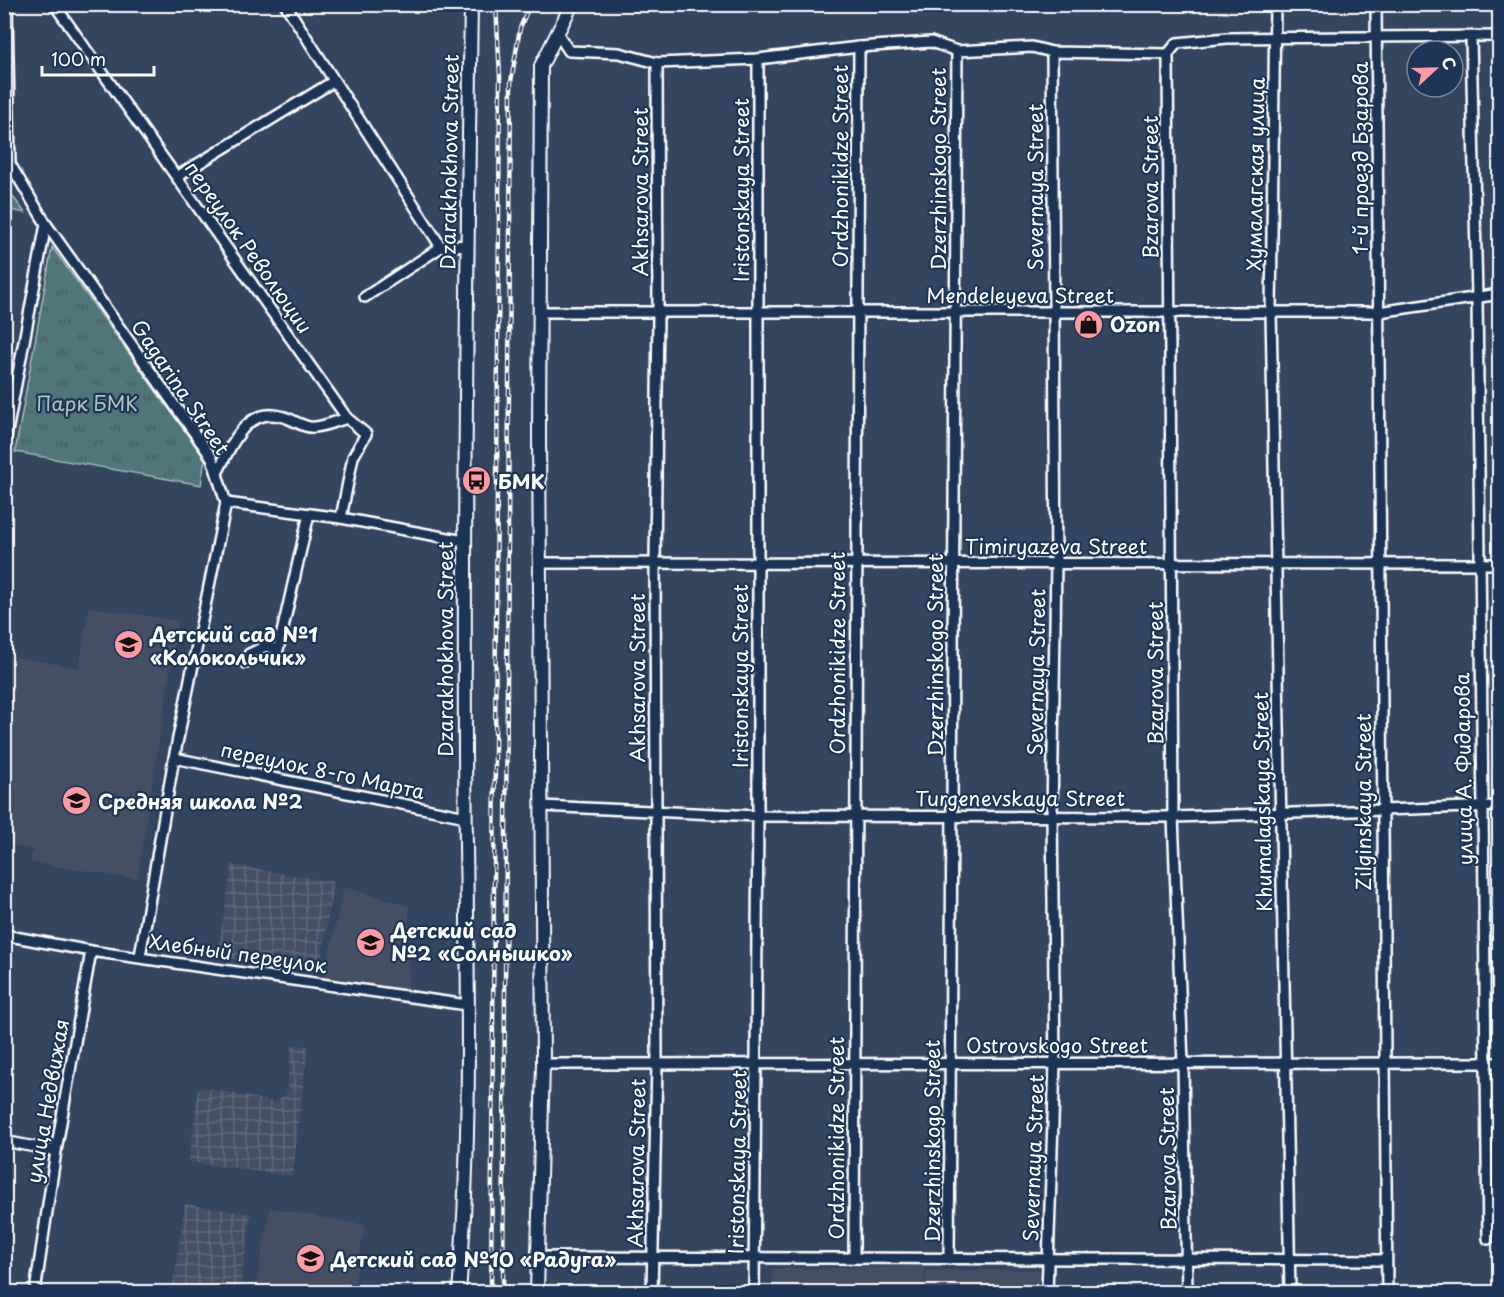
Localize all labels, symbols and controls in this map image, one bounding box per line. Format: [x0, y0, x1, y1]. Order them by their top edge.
scale bar [42, 39, 154, 77]
north arrow [1405, 39, 1465, 99]
text: 100 m [51, 45, 106, 72]
text: С [1436, 53, 1463, 73]
street label: Dzarakhokhova Street [432, 54, 466, 270]
street label: 1-й проезд Бзарова [1345, 61, 1375, 255]
street label: Ordzhonikidze Street [825, 65, 855, 267]
street label: Dzerzhinskogo Street [923, 67, 953, 271]
street label: Хумалагская улица [1238, 77, 1272, 271]
street label: Iristonskaya Street [726, 98, 756, 282]
street label: Severnaya Street [1020, 104, 1050, 270]
street label: Akhsarova Street [625, 107, 655, 277]
street label: Bzarova Street [1135, 115, 1165, 259]
street label: переулок Революции [178, 155, 320, 339]
street label: Mendeleyeva Street [926, 280, 1114, 310]
shop icon: Ozon [1073, 308, 1105, 340]
place label: Ozon [1110, 309, 1160, 339]
street label: Gagarina Street [124, 313, 238, 461]
park label: Парк БМК [36, 388, 138, 418]
bus stop icon: БМК [461, 465, 493, 497]
place label: БМК [498, 466, 545, 496]
street label: Timiryazeva Street [965, 531, 1147, 561]
street label: Dzarakhokhova Street [430, 541, 460, 757]
street label: Ordzhonikidze Street [822, 552, 852, 754]
street label: Dzerzhinskogo Street [920, 553, 950, 757]
street label: Iristonskaya Street [725, 584, 755, 768]
street label: Severnaya Street [1020, 588, 1052, 756]
street label: Akhsarova Street [622, 593, 652, 763]
street label: Bzarova Street [1140, 601, 1170, 745]
place label: Детский сад №1 «Колокольчик» [149, 619, 318, 672]
school or university icon: Детский сад №1 «Колокольчик» [113, 629, 145, 661]
street label: улица А. Фидарова [1446, 672, 1480, 866]
street label: Khumalagskaya Street [1245, 692, 1279, 912]
street label: Zilginskaya Street [1348, 713, 1378, 891]
street label: переулок 8-го Марта [218, 734, 429, 806]
street label: Turgenevskaya Street [915, 783, 1125, 813]
school or university icon: Средняя школа №2 [61, 785, 93, 817]
place label: Средняя школа №2 [98, 786, 303, 816]
place label: Детский сад №2 «Солнышко» [390, 915, 572, 968]
street label: Хлебный переулок [147, 926, 329, 980]
school or university icon: Детский сад №2 «Солнышко» [354, 926, 386, 958]
street label: улица Недвижая [18, 1017, 76, 1185]
street label: Ostrovskogo Street [966, 1030, 1148, 1060]
street label: Ordzhonikidze Street [821, 1037, 851, 1239]
street label: Dzerzhinskogo Street [917, 1039, 947, 1243]
street label: Iristonskaya Street [720, 1070, 754, 1254]
street label: Severnaya Street [1015, 1074, 1051, 1242]
street label: Akhsarova Street [620, 1078, 652, 1248]
street label: Bzarova Street [1151, 1087, 1183, 1231]
school or university icon: Детский сад №10 «Радуга» [294, 1243, 326, 1275]
place label: Детский сад №10 «Радуга» [330, 1244, 616, 1274]

